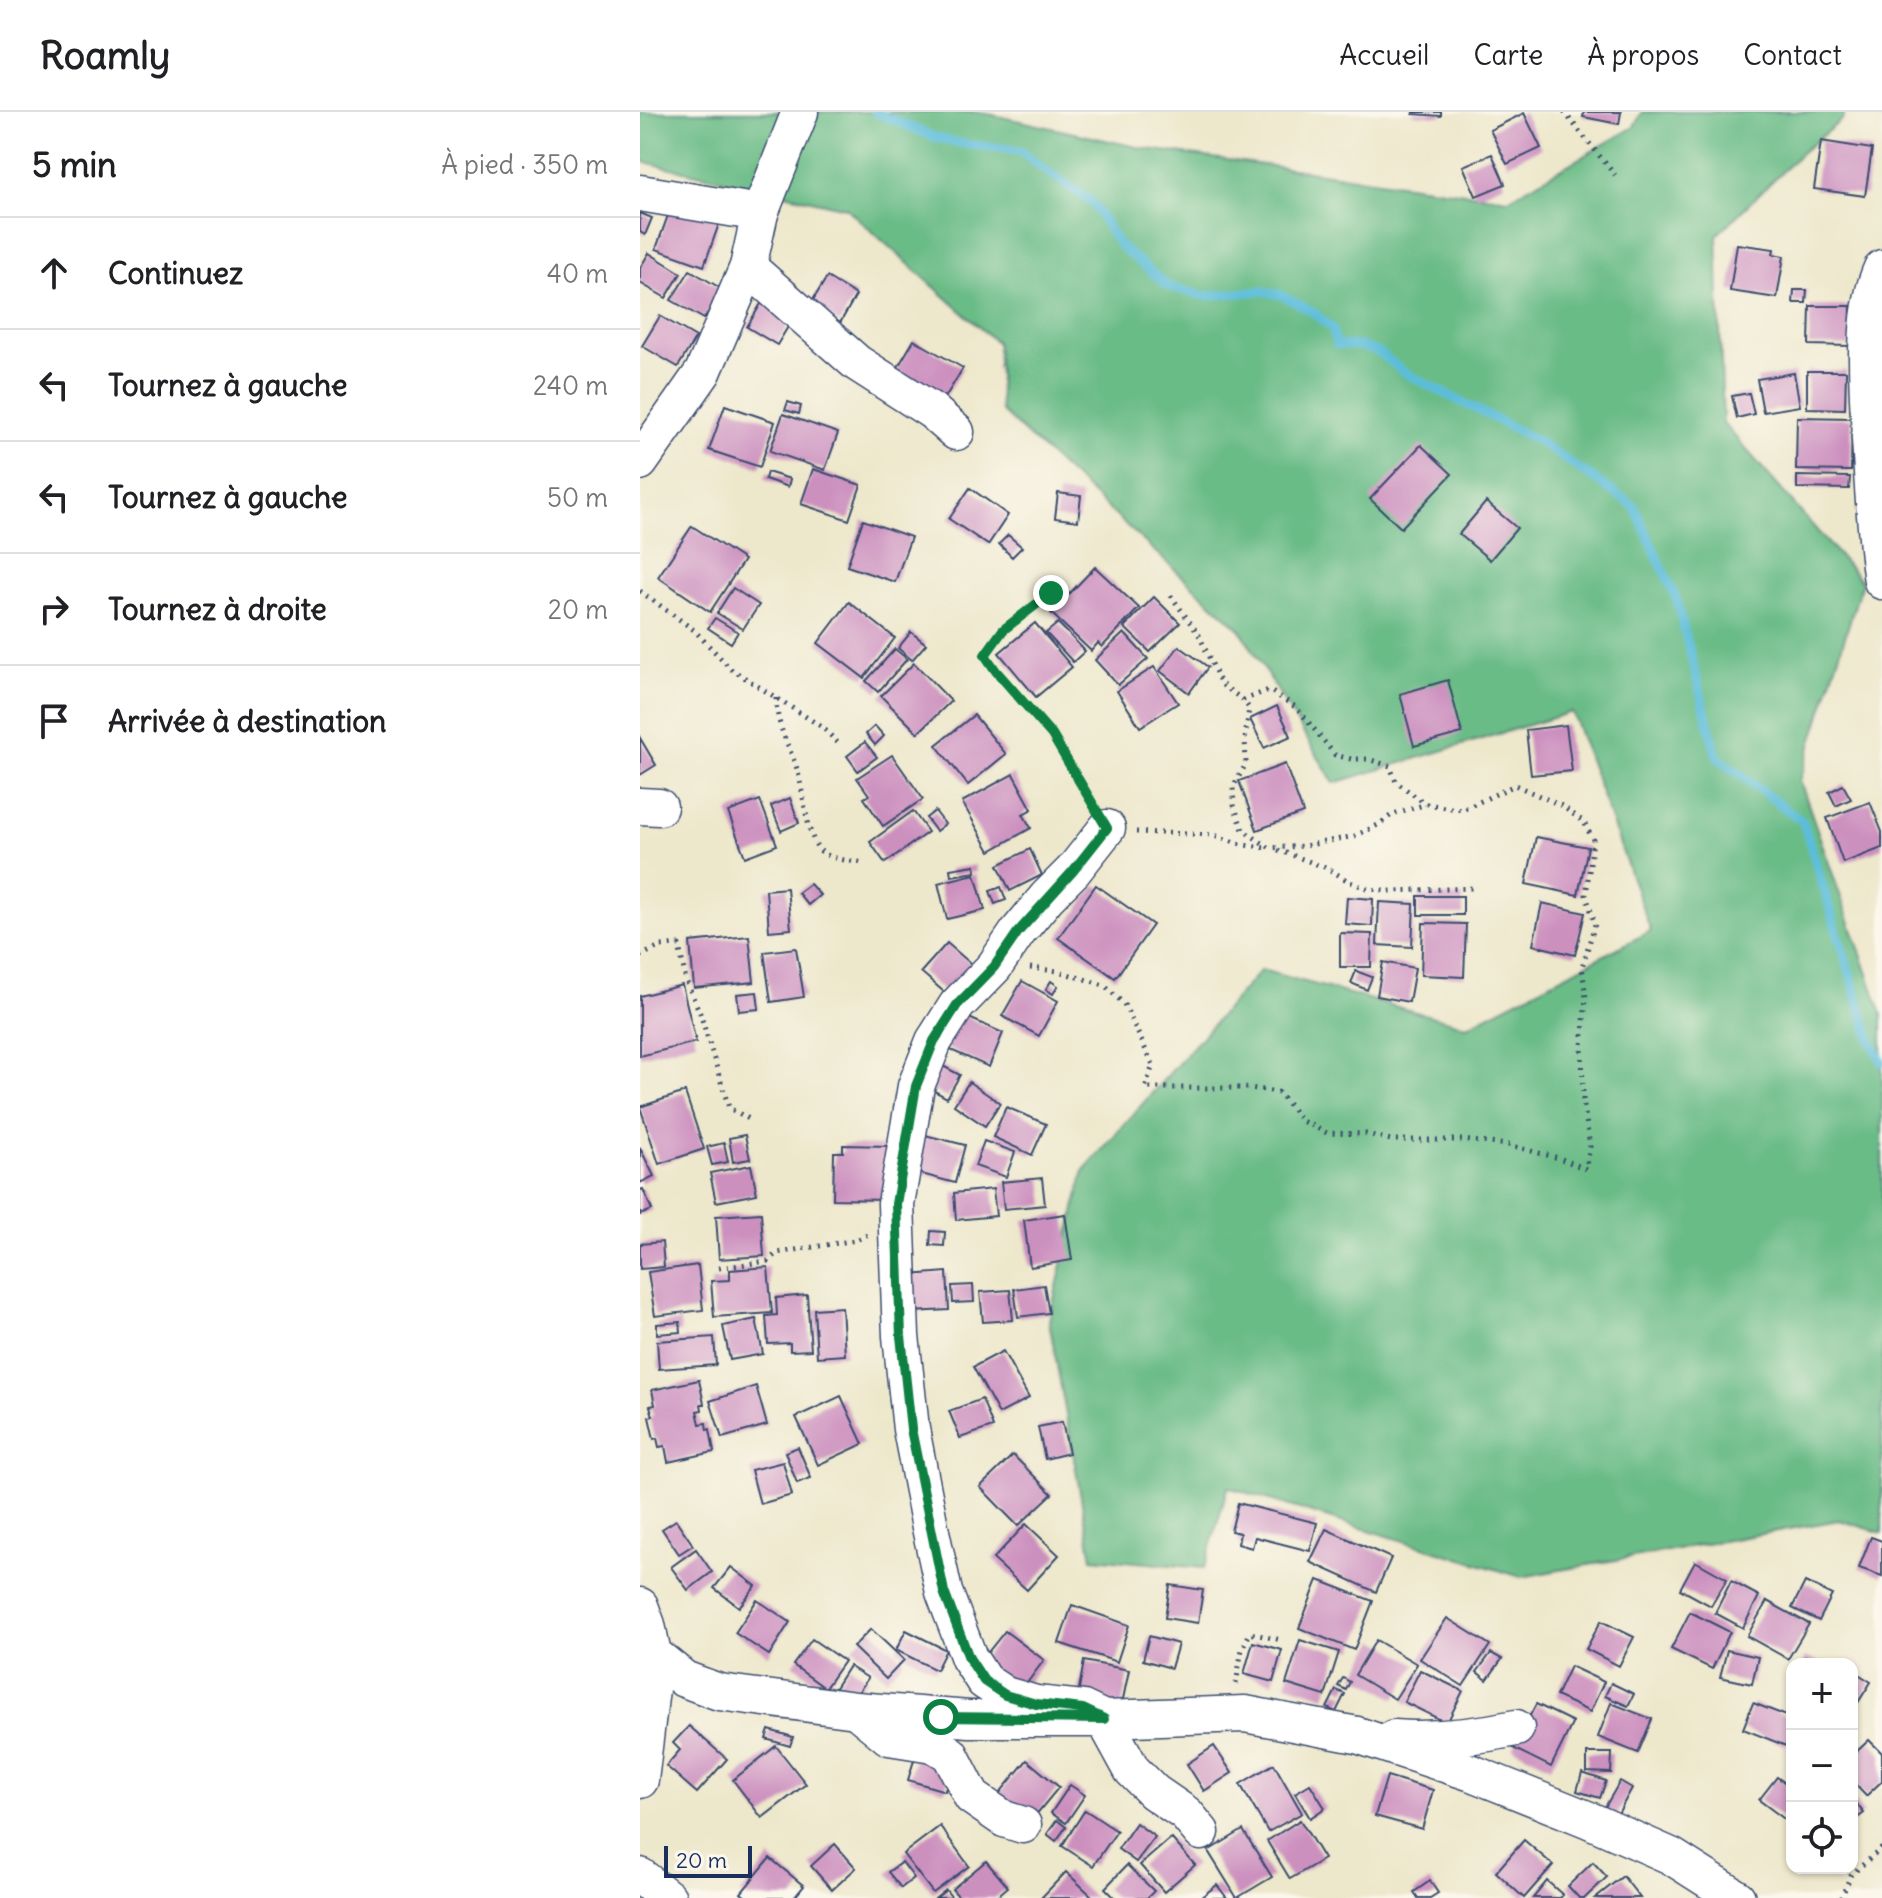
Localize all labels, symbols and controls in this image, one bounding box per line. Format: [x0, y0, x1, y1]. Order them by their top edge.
text: Roamly [40, 32, 170, 79]
text: Accueil [1339, 37, 1429, 73]
text: Carte [1473, 37, 1543, 73]
text: À propos [1587, 37, 1699, 73]
text: Contact [1743, 37, 1842, 73]
text: 5 min [32, 143, 117, 186]
text: À pied · 350 m [441, 148, 608, 181]
icon: ahead [32, 251, 76, 295]
text: Continuez [108, 254, 243, 292]
text: 40 m [547, 257, 608, 290]
icon: left [32, 363, 76, 407]
text: Tournez à gauche [108, 366, 348, 404]
text: 240 m [533, 369, 608, 402]
icon: left [32, 475, 76, 519]
text: Tournez à gauche [108, 478, 348, 516]
text: 50 m [547, 481, 608, 514]
route end [1033, 575, 1069, 611]
icon: right [32, 587, 76, 631]
text: Tournez à droite [108, 590, 327, 628]
text: 20 m [548, 593, 608, 626]
icon: arrive [32, 699, 76, 743]
text: Arrivée à destination [108, 702, 386, 740]
map controls [1786, 1658, 1858, 1874]
button: + [1786, 1658, 1858, 1730]
route start [923, 1699, 959, 1735]
button: − [1786, 1730, 1858, 1802]
button: locate [1786, 1802, 1858, 1874]
scale bar [664, 1842, 752, 1878]
text: 20 m [676, 1846, 727, 1874]

